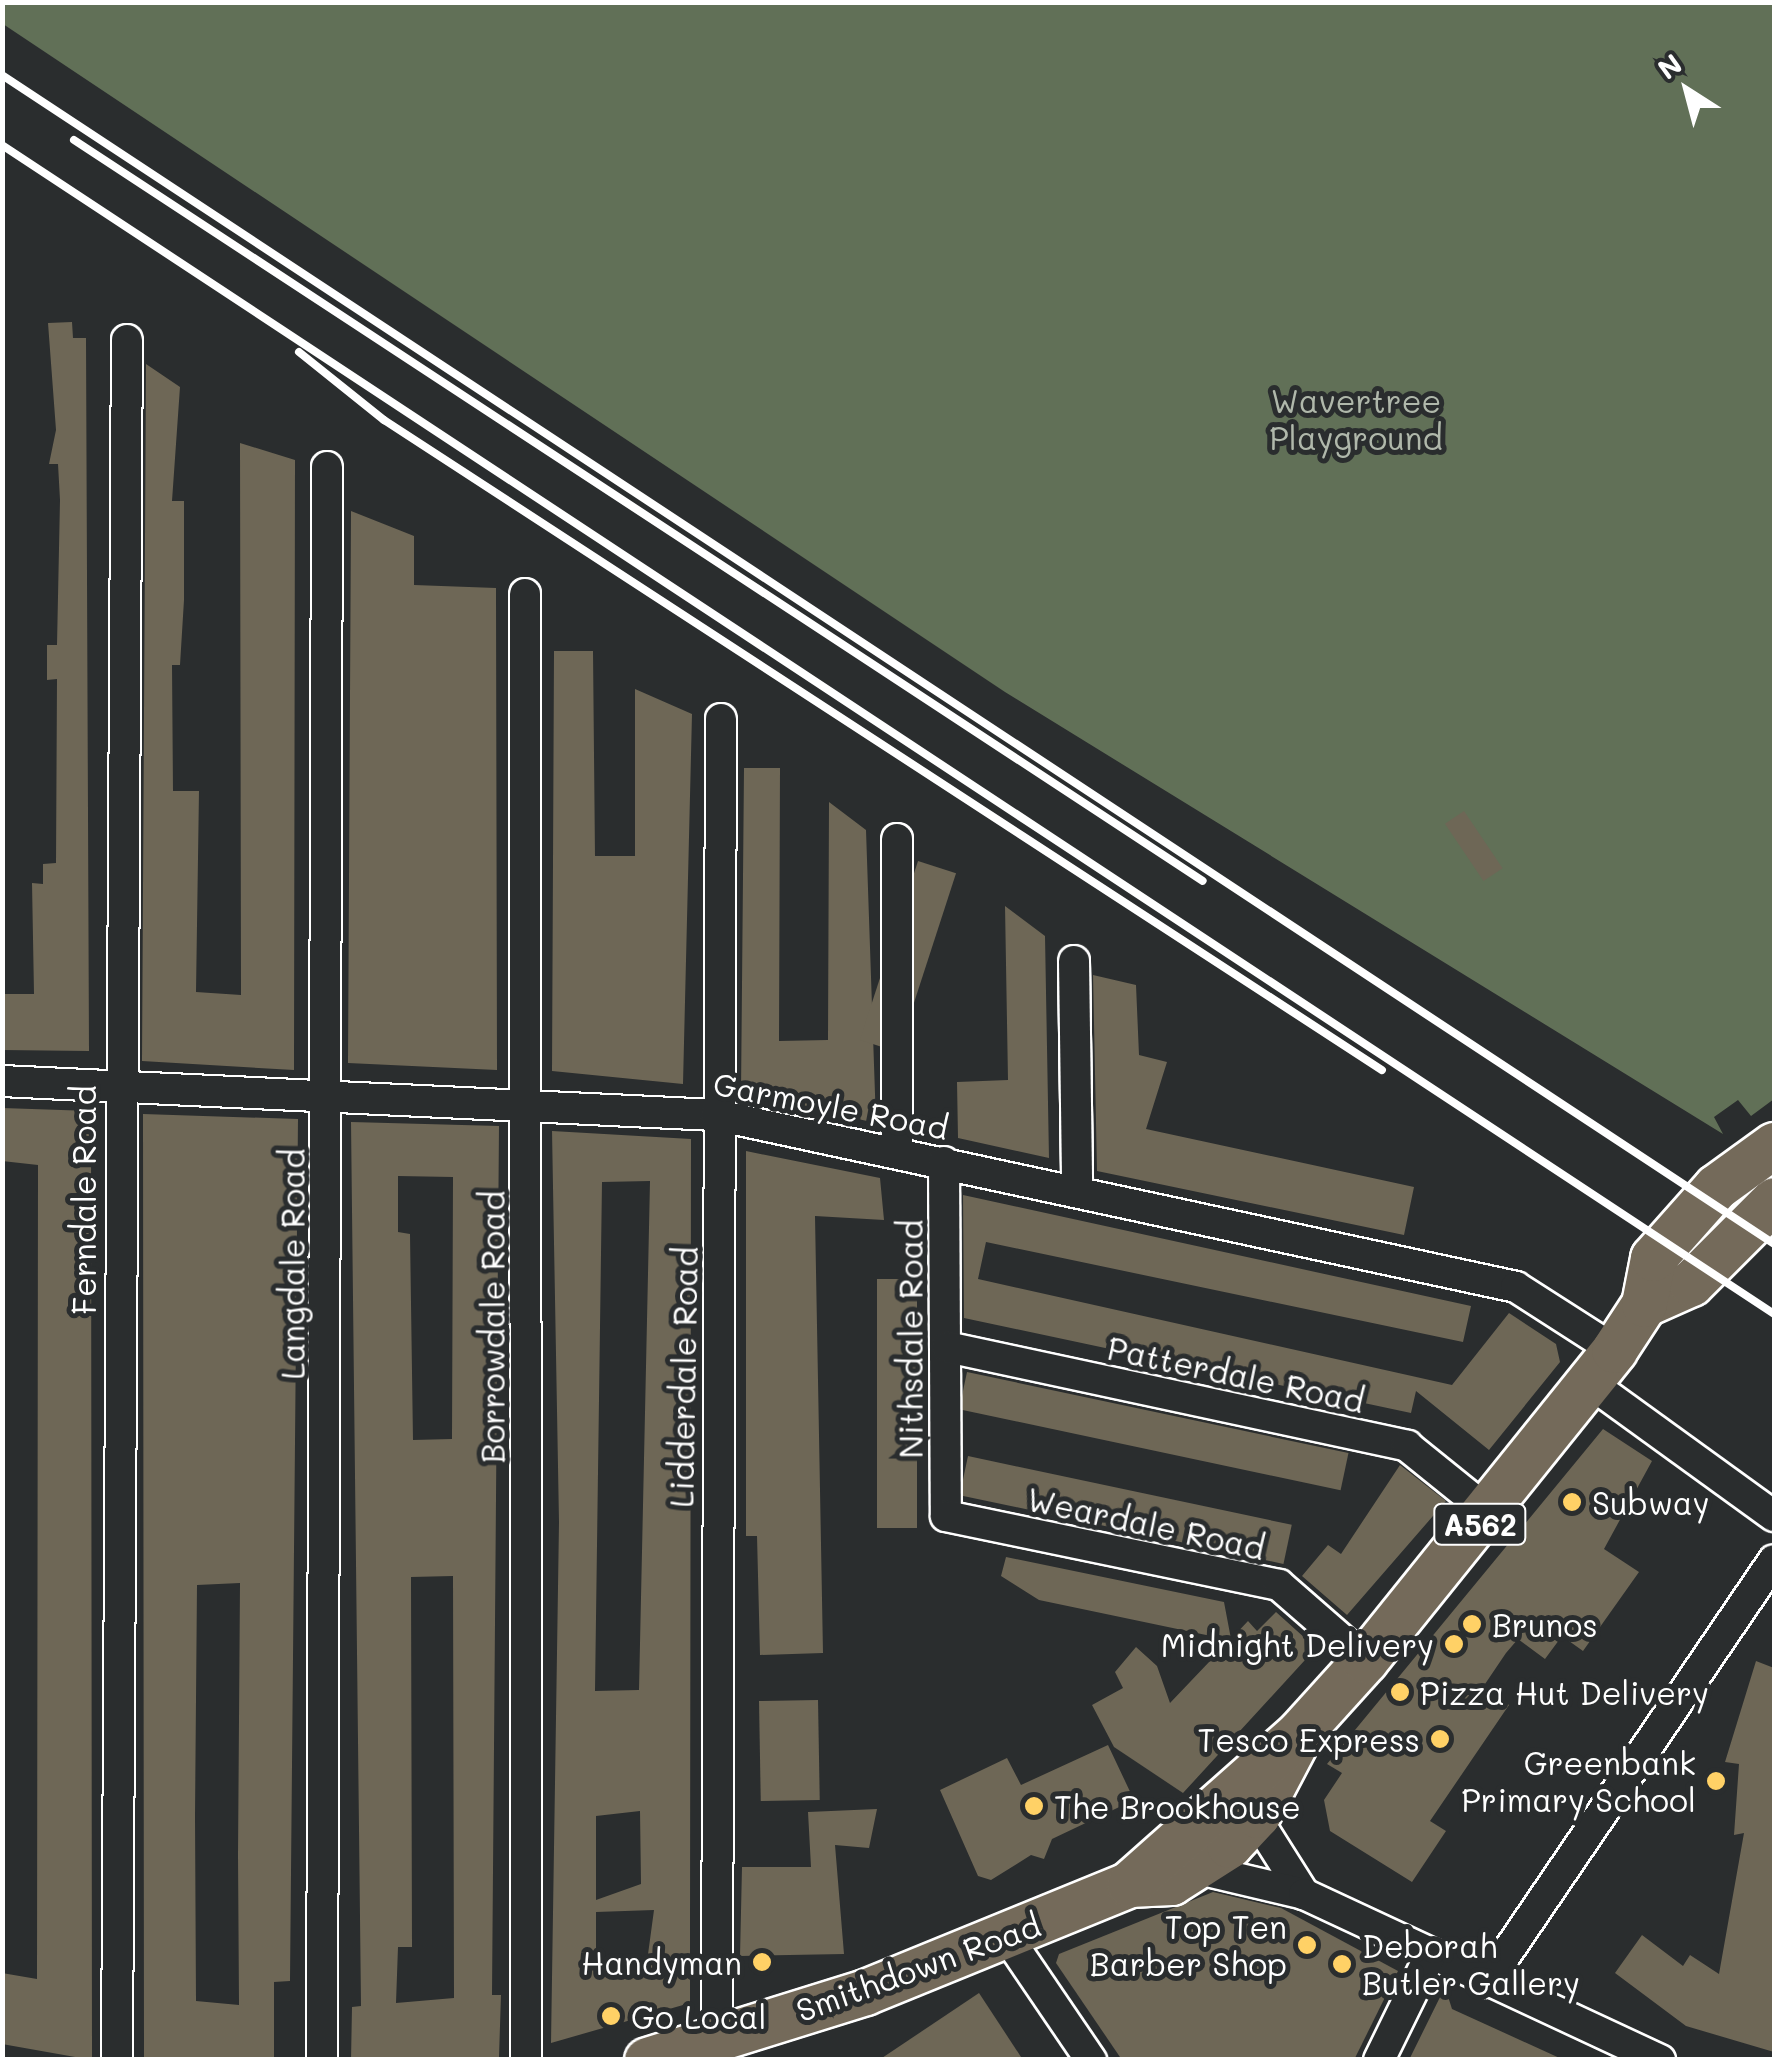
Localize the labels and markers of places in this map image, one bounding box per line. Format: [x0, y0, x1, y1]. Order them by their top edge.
place label: Subway [1592, 1483, 1709, 1521]
marker: Subway [1561, 1491, 1583, 1513]
place label: Brunos [1492, 1605, 1598, 1643]
marker: Brunos [1461, 1613, 1483, 1635]
place label: Midnight Delivery [1161, 1625, 1434, 1663]
marker: Midnight Delivery [1443, 1633, 1465, 1655]
place label: Pizza Hut Delivery [1420, 1673, 1709, 1711]
marker: Pizza Hut Delivery [1389, 1681, 1411, 1703]
place label: Tesco Express [1197, 1720, 1420, 1758]
marker: Tesco Express [1429, 1728, 1451, 1750]
place label: Greenbank Primary School [1461, 1744, 1696, 1819]
marker: Greenbank Primary School [1705, 1770, 1727, 1792]
place label: The Brookhouse [1054, 1787, 1301, 1825]
marker: The Brookhouse [1023, 1795, 1045, 1817]
place label: Top Ten Barber Shop [1090, 1908, 1287, 1983]
place label: Deborah Butler Gallery [1362, 1927, 1580, 2002]
marker: Top Ten Barber Shop [1296, 1934, 1318, 1956]
place label: Handyman [581, 1943, 742, 1981]
marker: Handyman [751, 1951, 773, 1973]
marker: Deborah Butler Gallery [1331, 1953, 1353, 1975]
place label: Go Local [631, 1997, 767, 2035]
marker: Go Local [600, 2005, 622, 2027]

